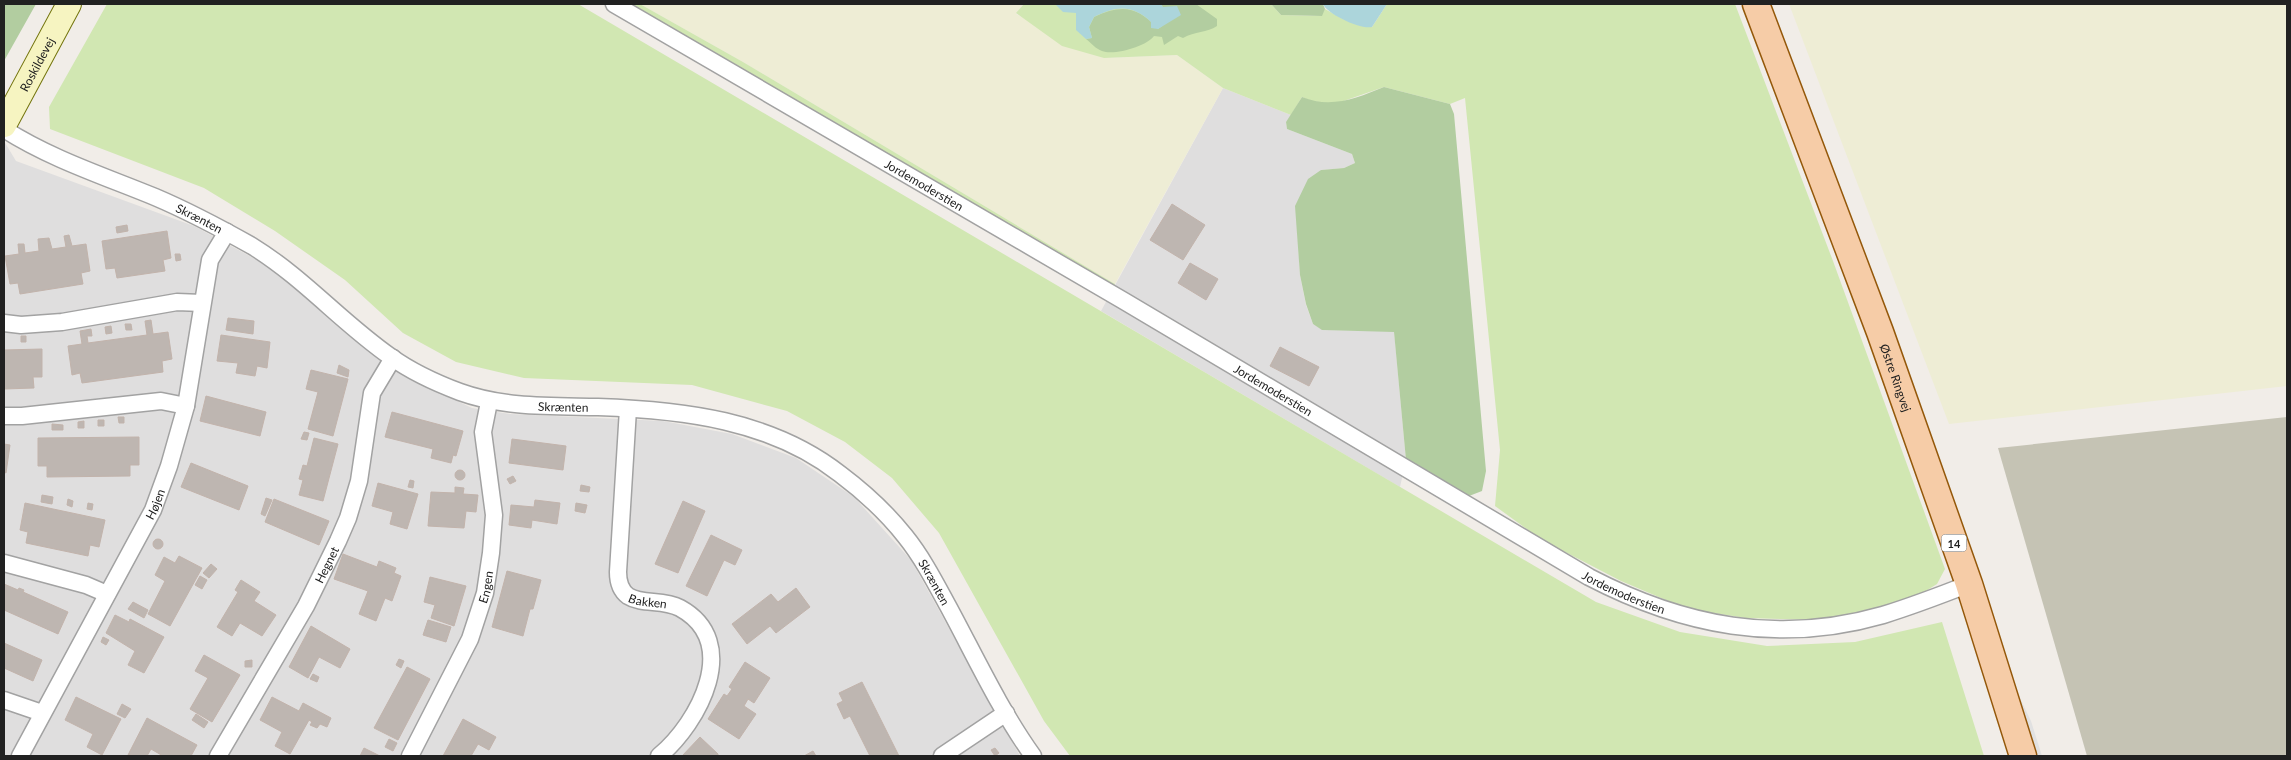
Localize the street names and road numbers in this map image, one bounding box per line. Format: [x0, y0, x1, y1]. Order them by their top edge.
street label: Roskildevej [16, 34, 57, 94]
street label: Jordemoderstien [882, 156, 966, 213]
street label: Skrænten [174, 200, 225, 236]
street label: Østre Ringvej [1877, 342, 1915, 414]
street label: Jordemoderstien [1232, 361, 1315, 419]
street label: Skrænten [538, 398, 589, 414]
street label: Højen [142, 487, 168, 522]
road number: 14 [1942, 534, 1966, 552]
street label: Hegnet [311, 543, 342, 585]
street label: Skrænten [916, 556, 954, 608]
street label: Jordemoderstien [1580, 567, 1667, 617]
street label: Engen [475, 570, 496, 605]
street label: Bakken [626, 590, 668, 611]

